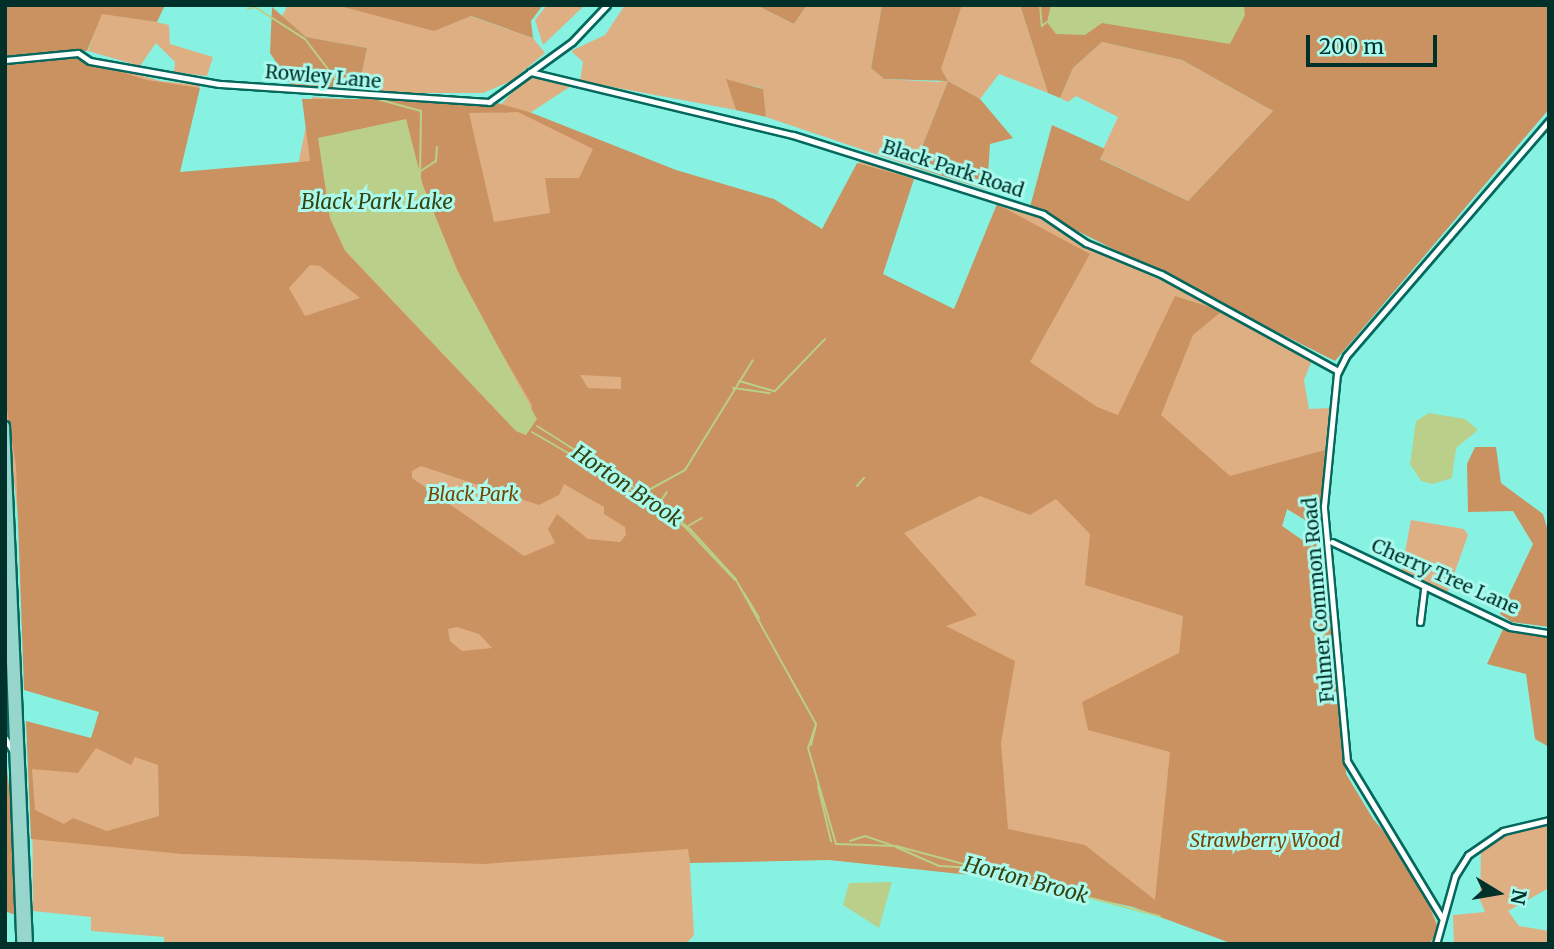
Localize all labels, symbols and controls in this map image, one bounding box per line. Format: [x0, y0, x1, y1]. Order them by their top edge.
scale bar [1309, 21, 1440, 65]
text: 200 m [1319, 33, 1384, 60]
street label: Rowley Lane [264, 61, 382, 93]
street label: Black Park Road [879, 135, 1027, 203]
water label: Black Park Lake [301, 189, 453, 215]
water label: Horton Brook [567, 440, 687, 532]
park label: Black Park [427, 484, 519, 506]
street label: Fulmer Common Road [1299, 496, 1339, 704]
street label: Cherry Tree Lane [1368, 534, 1522, 620]
park label: Strawberry Wood [1190, 830, 1340, 852]
water label: Horton Brook [961, 851, 1091, 909]
north arrow [1463, 858, 1533, 928]
text: N [1505, 887, 1532, 907]

